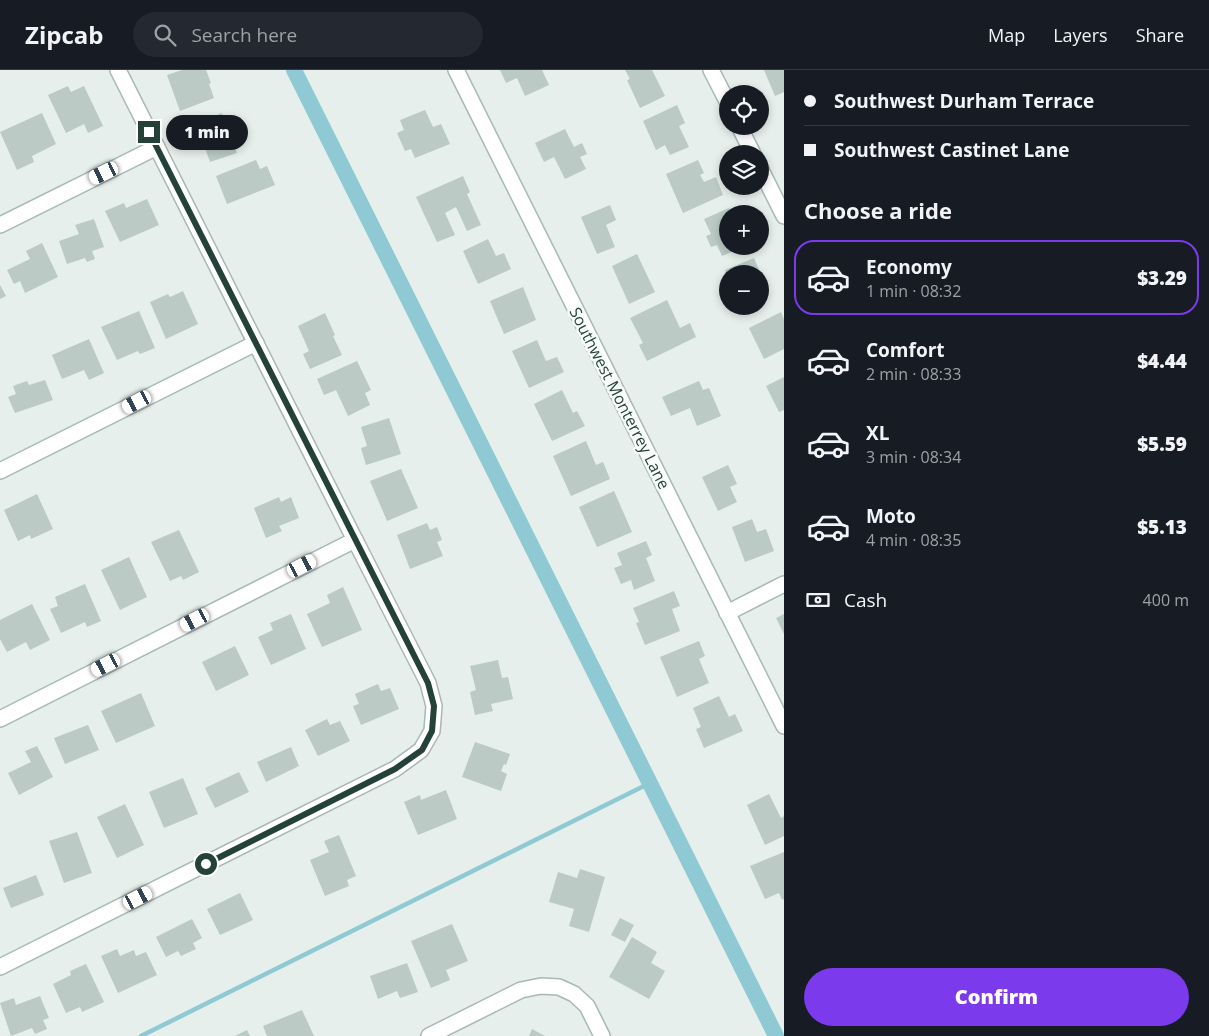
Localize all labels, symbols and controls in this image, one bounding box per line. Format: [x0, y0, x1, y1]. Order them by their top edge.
search box [133, 12, 483, 57]
text: Zipcab [25, 18, 103, 51]
icon: search [151, 21, 179, 49]
text: Search here [191, 22, 297, 48]
text: Map [988, 23, 1025, 47]
text: Layers [1053, 23, 1108, 47]
text: Share [1136, 23, 1184, 47]
map controls [719, 85, 769, 315]
button: locate [719, 85, 769, 135]
text: Southwest Durham Terrace [834, 88, 1094, 114]
callout: 1 min [166, 114, 249, 150]
route end [138, 121, 160, 143]
text: 1 min [184, 121, 230, 143]
text: Southwest Castinet Lane [834, 137, 1069, 163]
button: layers [719, 145, 769, 195]
car [87, 160, 120, 186]
text: Choose a ride [804, 195, 952, 225]
button: + [719, 205, 769, 255]
text: Economy [866, 254, 952, 280]
icon: car [806, 255, 851, 300]
button: − [719, 265, 769, 315]
text: $3.29 [1137, 265, 1187, 291]
text: 1 min · 08:32 [866, 280, 961, 302]
street label: Southwest Monterrey Lane [564, 303, 676, 493]
text: Comfort [866, 337, 945, 363]
icon: car [806, 338, 851, 383]
text: $4.44 [1137, 348, 1187, 374]
text: 2 min · 08:33 [866, 363, 961, 385]
car [120, 389, 153, 415]
text: XL [866, 420, 889, 446]
icon: car [806, 421, 851, 466]
text: $5.59 [1137, 431, 1187, 457]
text: 3 min · 08:34 [866, 446, 961, 468]
text: Moto [866, 503, 916, 529]
icon: car [806, 504, 851, 549]
text: $5.13 [1137, 514, 1187, 540]
text: 4 min · 08:35 [866, 529, 961, 551]
car [285, 553, 318, 579]
icon: cash [804, 586, 832, 614]
text: Cash [844, 587, 887, 613]
text: 400 m [1143, 589, 1189, 611]
car [178, 607, 211, 633]
car [89, 652, 122, 678]
route start [195, 853, 217, 875]
car [121, 885, 154, 911]
button: Confirm [804, 968, 1189, 1026]

